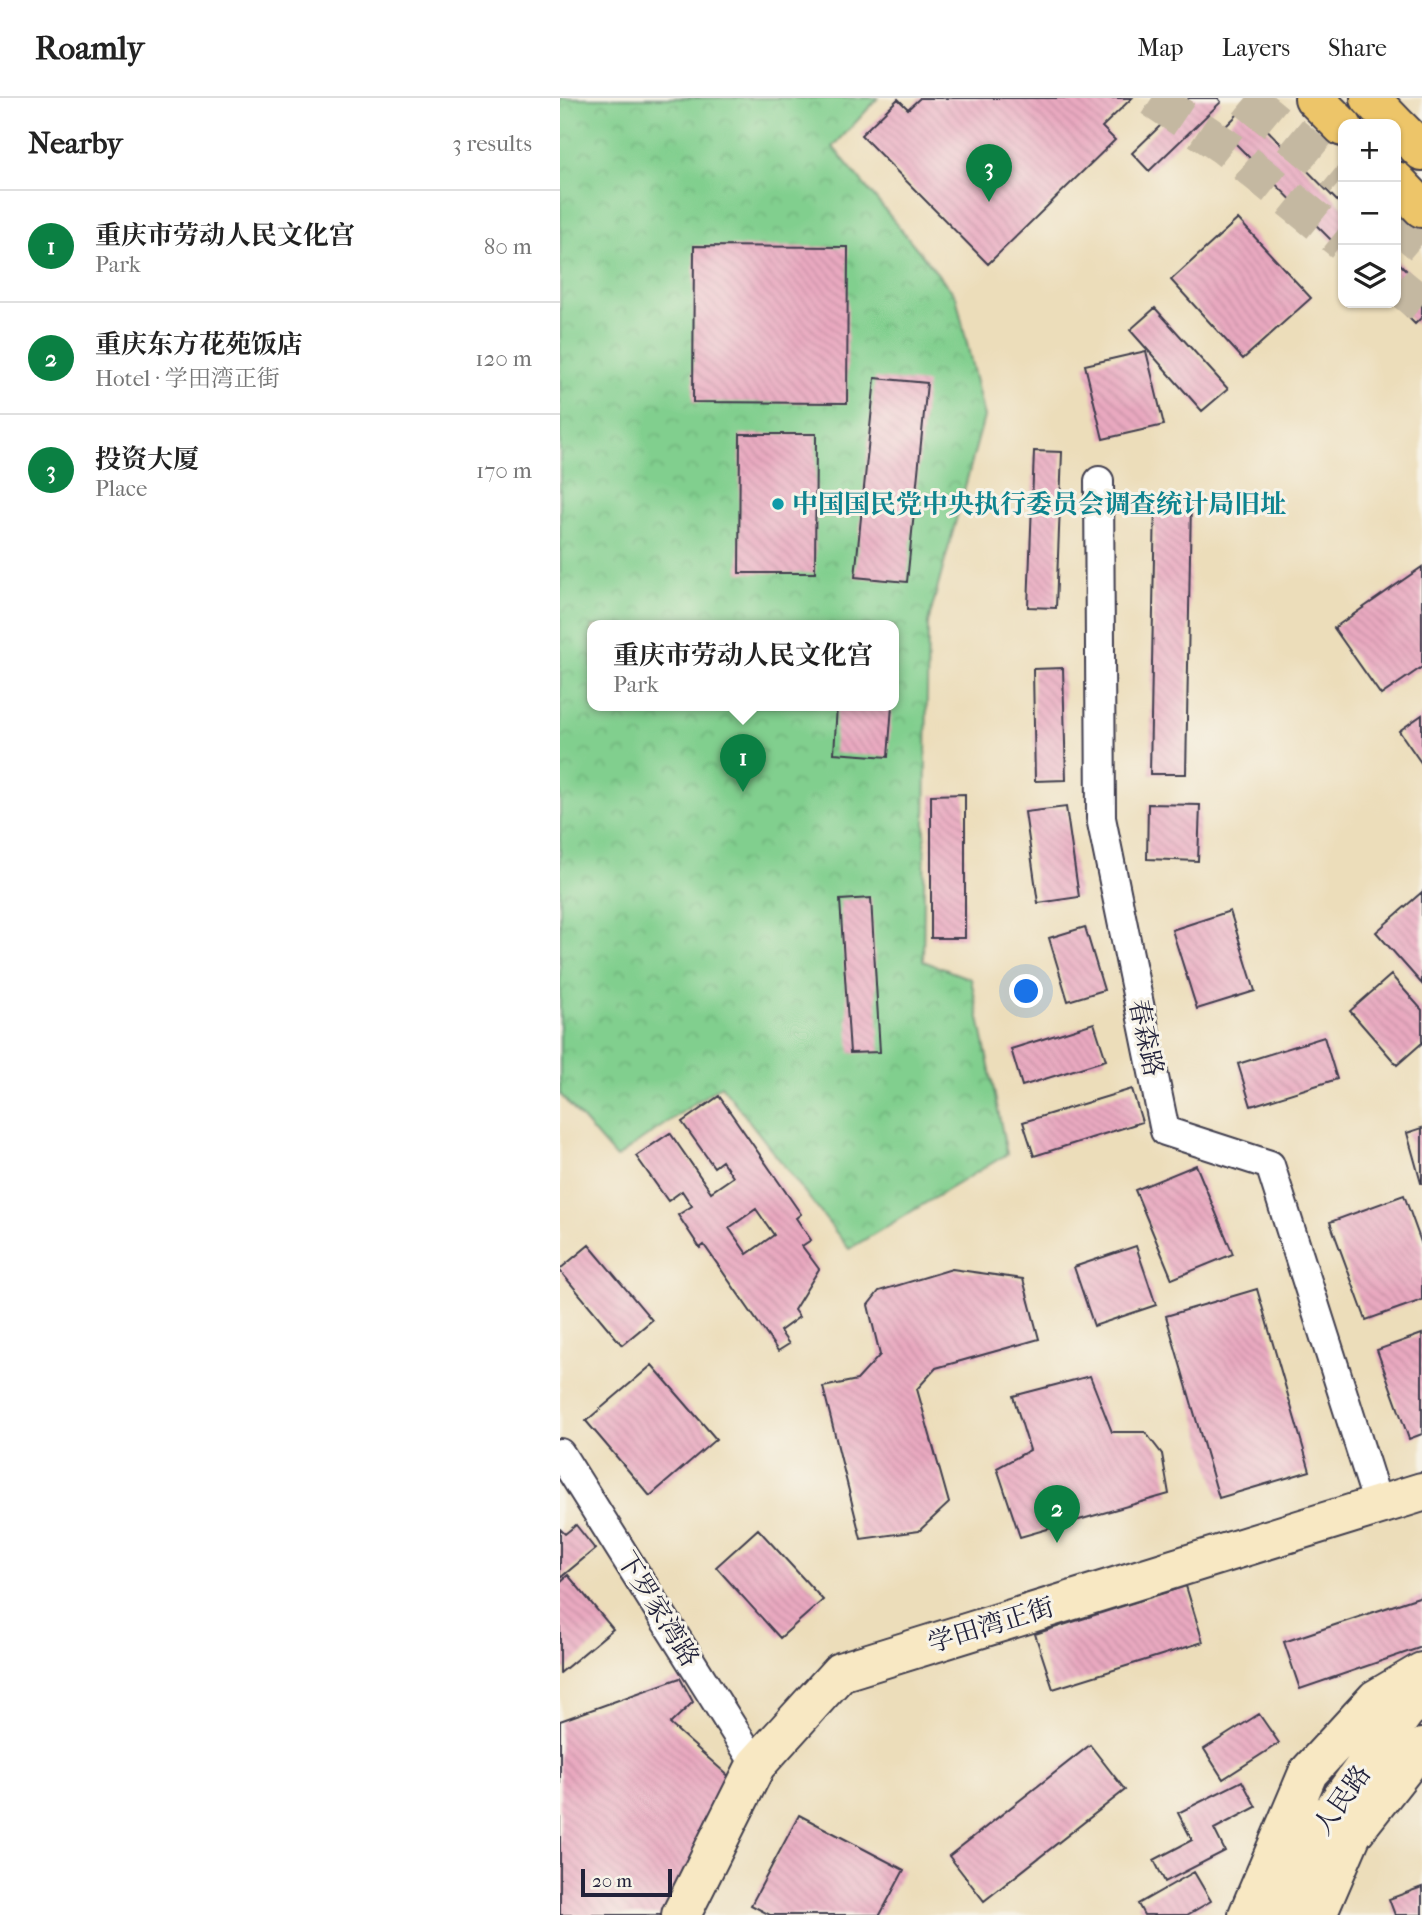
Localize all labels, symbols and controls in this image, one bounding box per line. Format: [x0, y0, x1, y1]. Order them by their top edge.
text: Roamly [35, 29, 144, 68]
text: Map [1138, 34, 1184, 62]
text: Layers [1222, 34, 1290, 62]
text: Share [1328, 34, 1387, 62]
map controls [1338, 119, 1401, 308]
button: + [1338, 119, 1401, 182]
text: Nearby [28, 126, 123, 161]
text: 3 results [452, 130, 532, 157]
pin: 3 [966, 144, 1012, 202]
button: − [1338, 182, 1401, 245]
text: 重庆市劳动人民文化宫 [95, 220, 355, 251]
text: 1 [47, 233, 55, 260]
text: 80 m [484, 233, 532, 260]
button: layers [1338, 245, 1401, 308]
text: Park [95, 251, 141, 278]
text: 重庆东方花苑饭店 [95, 329, 303, 360]
text: 2 [45, 345, 57, 372]
text: 120 m [475, 345, 532, 372]
text: Hotel · 学田湾正街 [95, 365, 280, 392]
text: 投资大厦 [95, 444, 199, 475]
text: 3 [46, 457, 56, 484]
text: 170 m [476, 457, 532, 484]
text: Place [95, 475, 147, 502]
place label: 中国国民党中央执行委员会调查统计局旧址 [792, 489, 1286, 520]
marker: 中国国民党中央执行委员会调查统计局旧址 [770, 496, 786, 512]
popup [587, 620, 899, 711]
text: 重庆市劳动人民文化宫 [613, 640, 873, 671]
text: Park [613, 671, 659, 698]
pin: 1 [720, 734, 766, 792]
your location [1009, 974, 1043, 1008]
street label: 春森路 [1123, 997, 1169, 1079]
pin: 2 [1034, 1485, 1080, 1543]
street label: 下罗家湾路 [610, 1546, 706, 1672]
street label: 学田湾正街 [924, 1591, 1058, 1659]
street label: 人民路 [1307, 1759, 1377, 1841]
scale bar [581, 1866, 672, 1898]
text: 20 m [592, 1870, 632, 1892]

